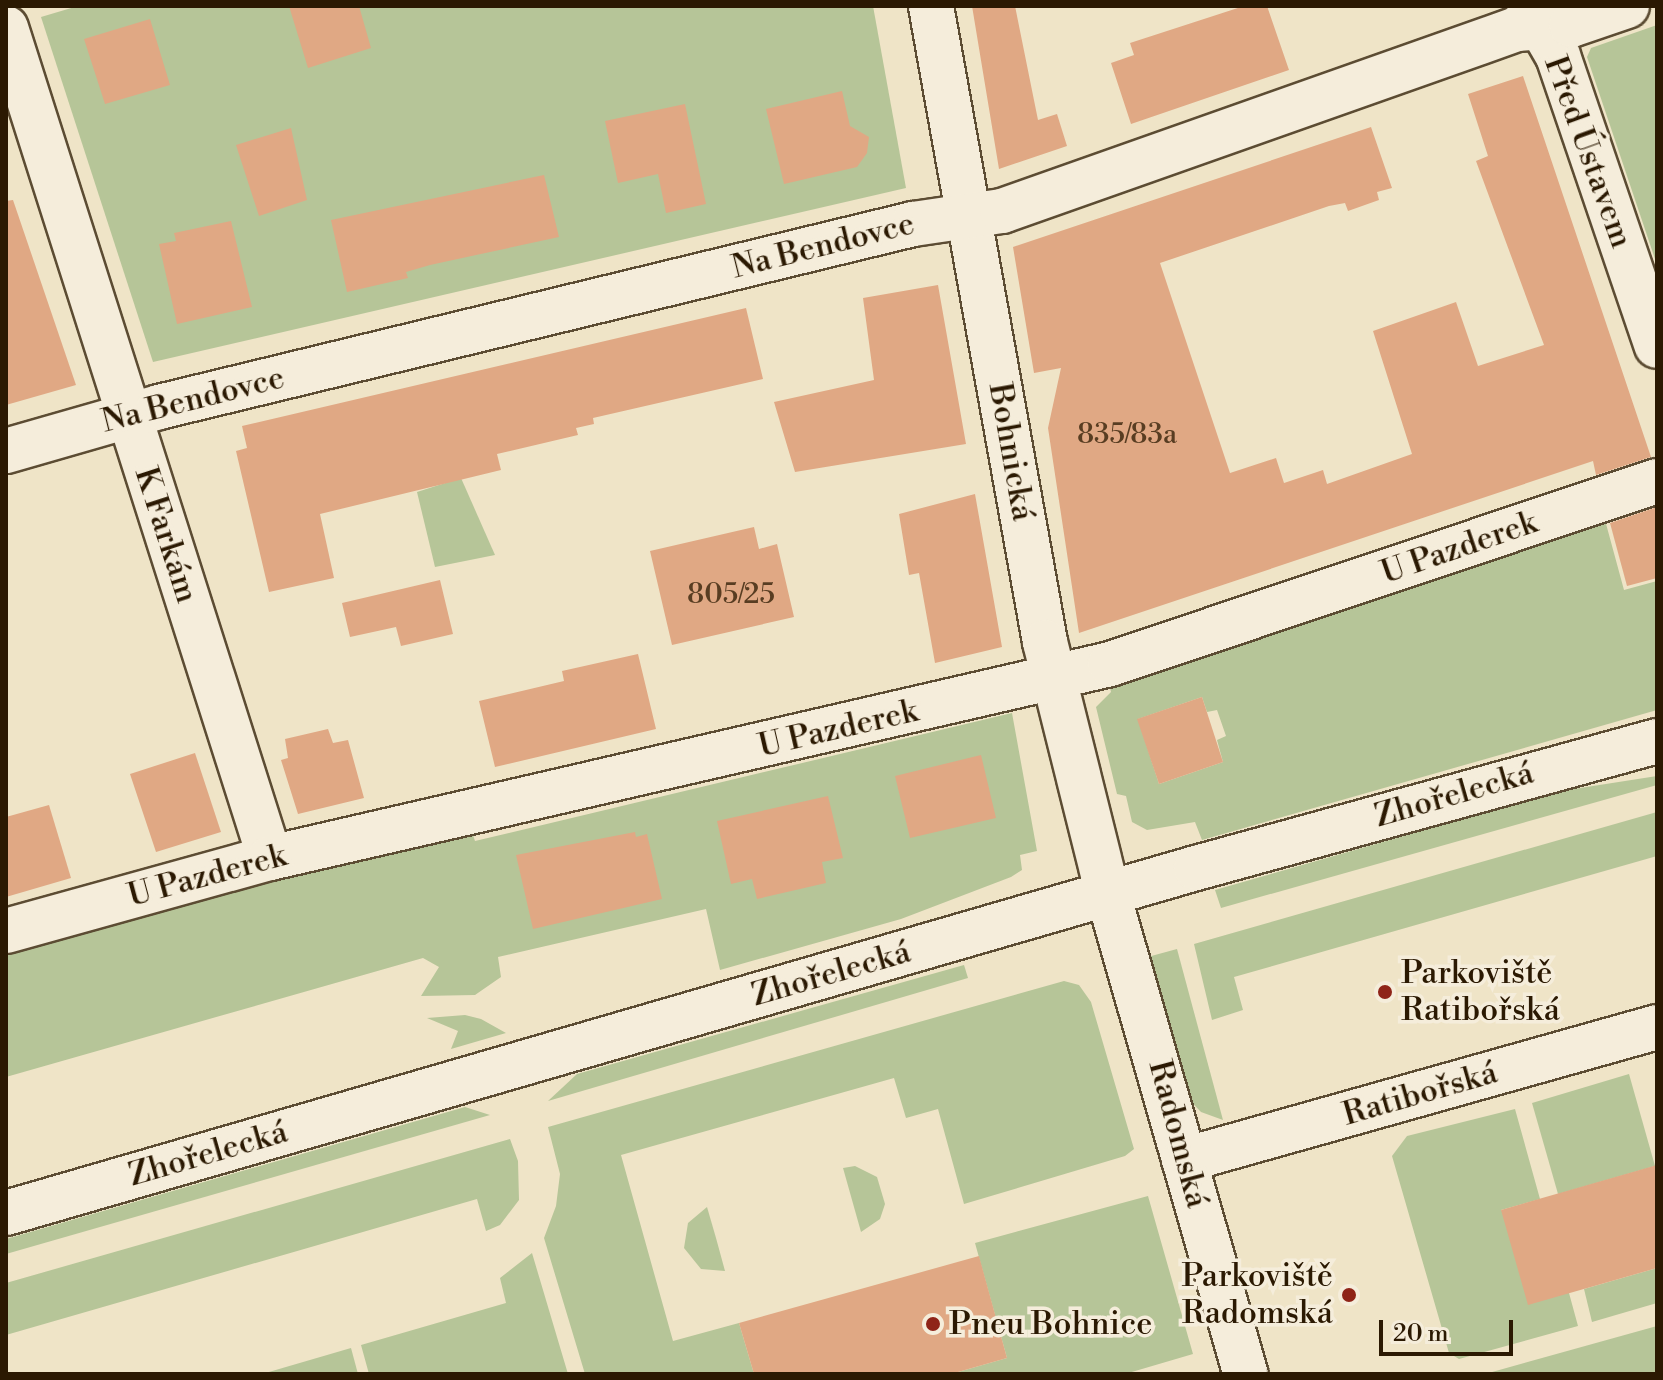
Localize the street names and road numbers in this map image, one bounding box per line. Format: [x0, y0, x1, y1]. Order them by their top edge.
street label: Před Ústavem [1536, 51, 1640, 253]
street label: Na Bendovce [728, 205, 918, 287]
street label: Na Bendovce [98, 359, 288, 441]
street label: Bohnická [980, 380, 1042, 524]
street label: K Farkám [126, 462, 206, 608]
street label: U Pazderek [1376, 503, 1542, 593]
street label: U Pazderek [754, 692, 922, 766]
street label: Zhořelecká [1370, 754, 1538, 836]
street label: U Pazderek [123, 836, 291, 916]
street label: Zhořelecká [747, 933, 915, 1015]
street label: Ratibořská [1338, 1054, 1502, 1134]
street label: Radomská [1140, 1056, 1216, 1212]
street label: Zhořelecká [124, 1113, 292, 1195]

